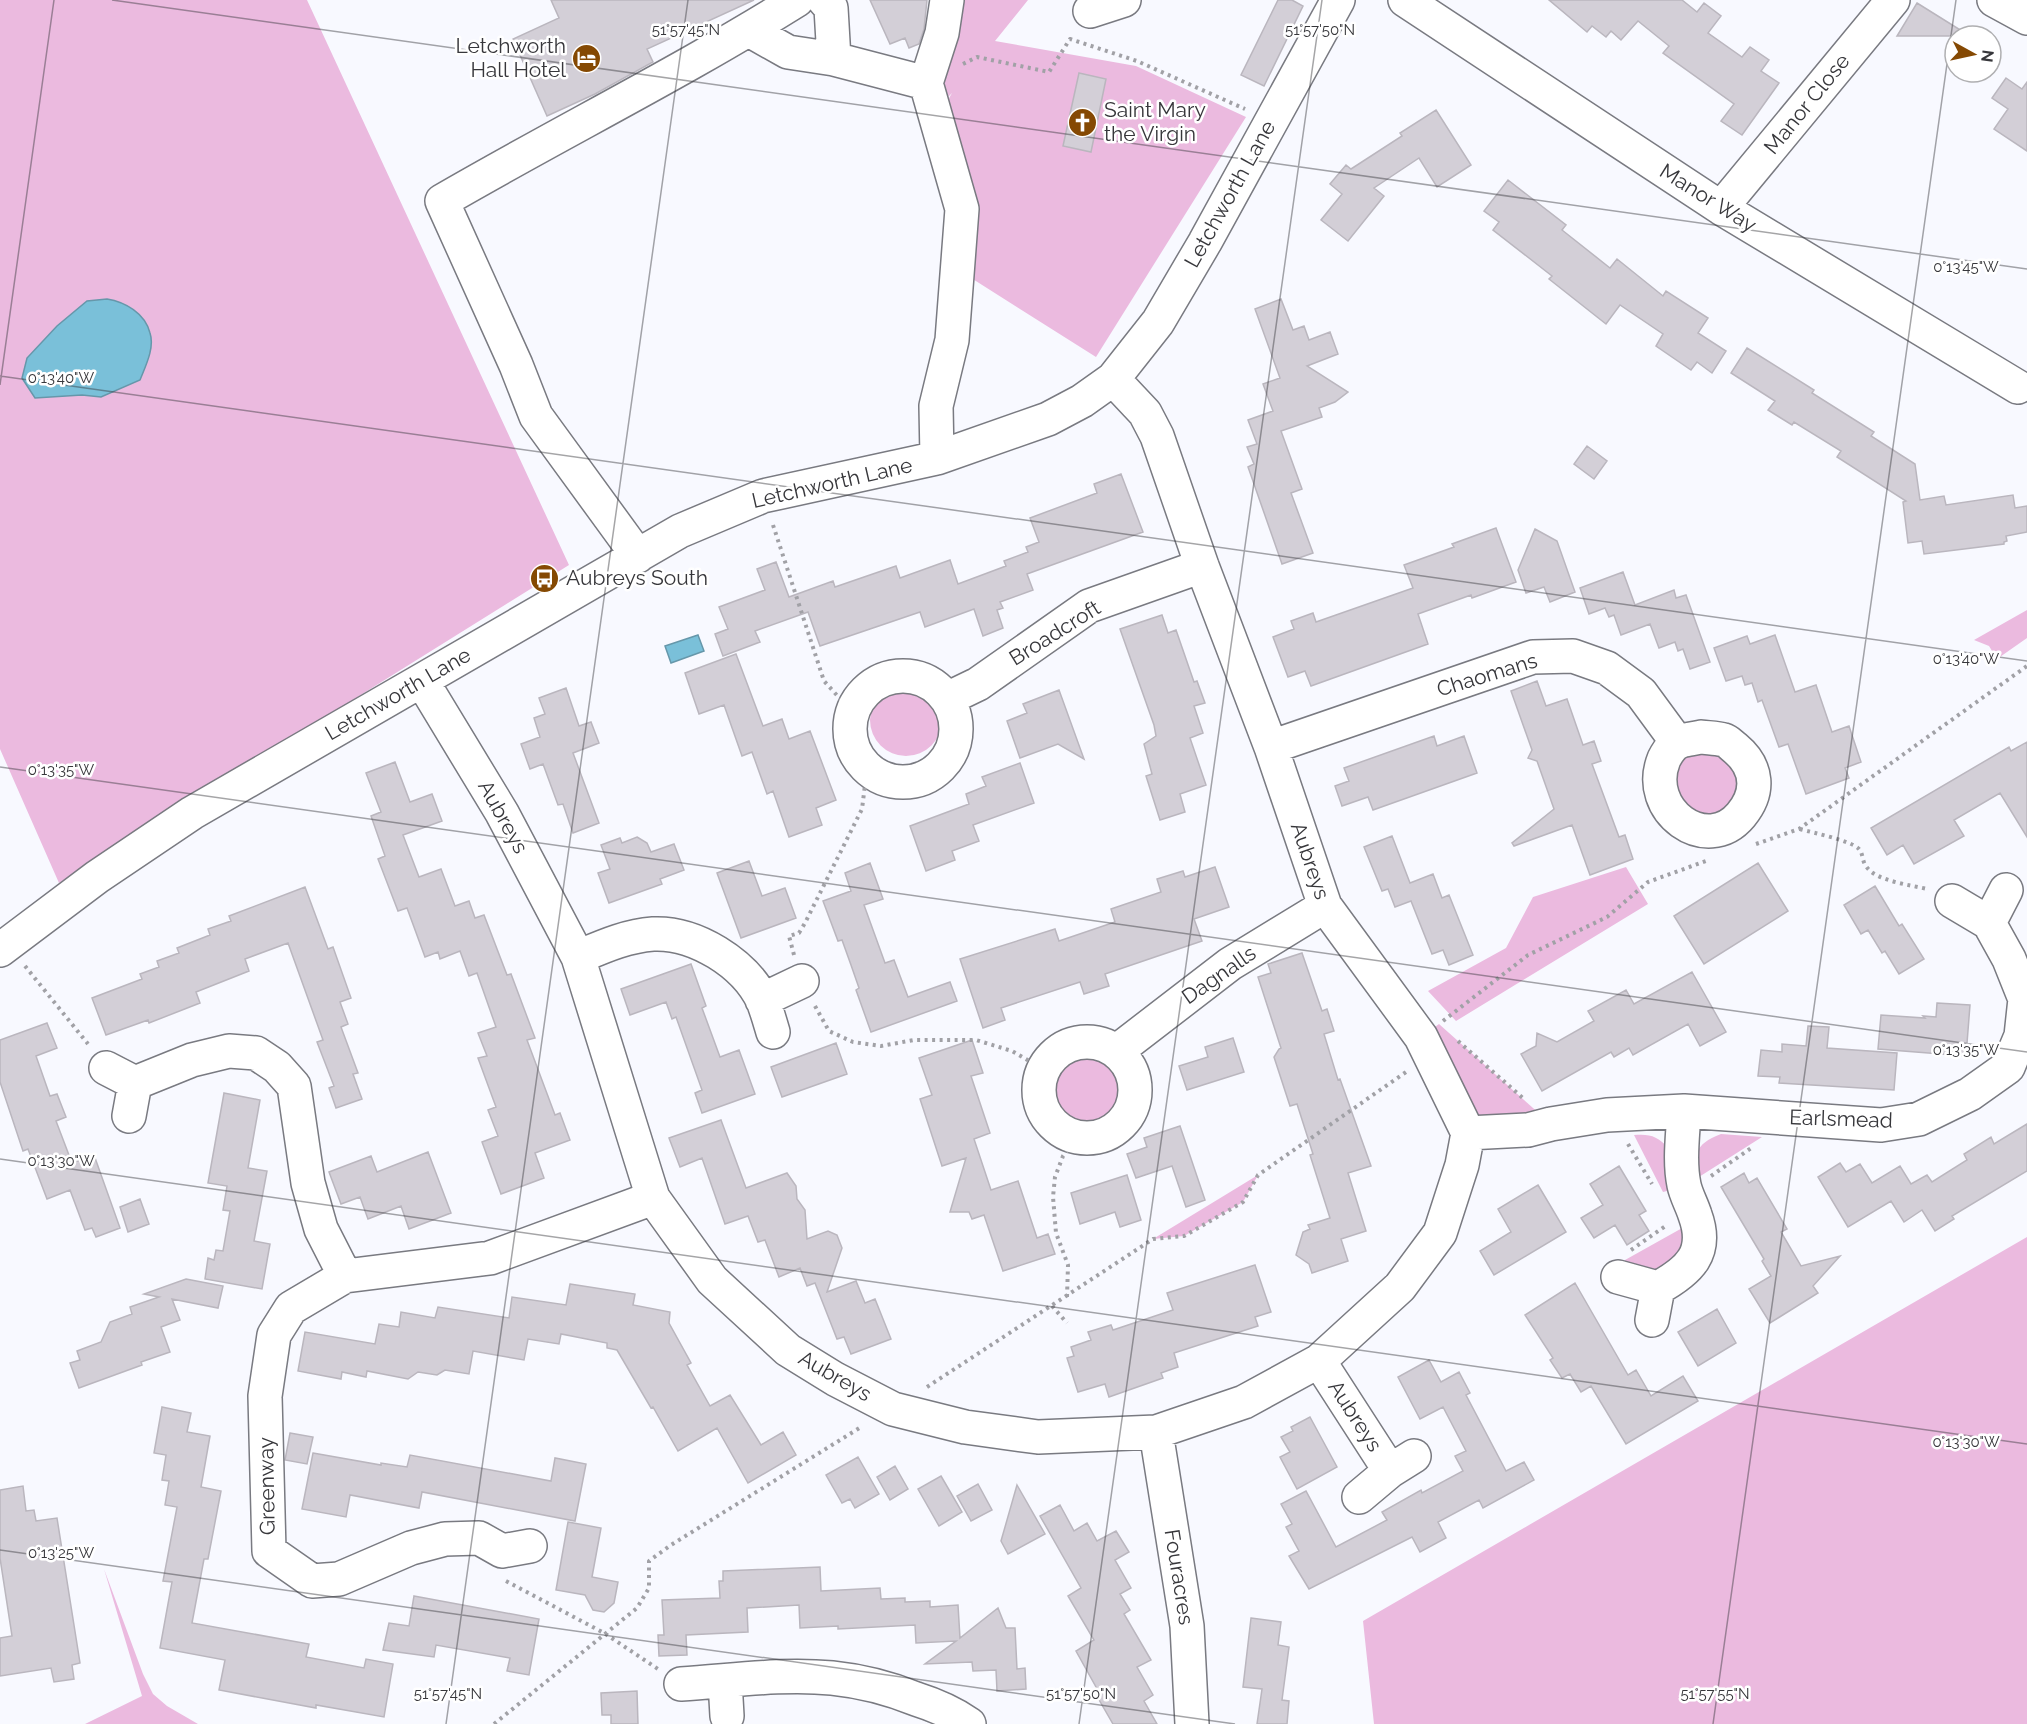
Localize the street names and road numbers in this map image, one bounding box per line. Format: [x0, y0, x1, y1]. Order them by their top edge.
street label: Manor Close [1759, 48, 1855, 159]
street label: Letchworth Lane [1179, 116, 1280, 272]
street label: Manor Way [1655, 158, 1761, 237]
street label: Letchworth Lane [749, 452, 915, 513]
street label: Broadcroft [1004, 595, 1105, 670]
street label: Letchworth Lane [320, 642, 475, 745]
street label: Chaomans [1434, 647, 1540, 702]
street label: Aubreys [473, 776, 534, 858]
street label: Aubreys [1286, 819, 1335, 903]
street label: Dagnalls [1177, 940, 1261, 1009]
street label: Earlsmead [1789, 1104, 1893, 1133]
street label: Aubreys [794, 1345, 876, 1406]
street label: Aubreys [1323, 1376, 1388, 1456]
street label: Greenway [253, 1437, 280, 1535]
street label: Fouracres [1160, 1527, 1199, 1627]

